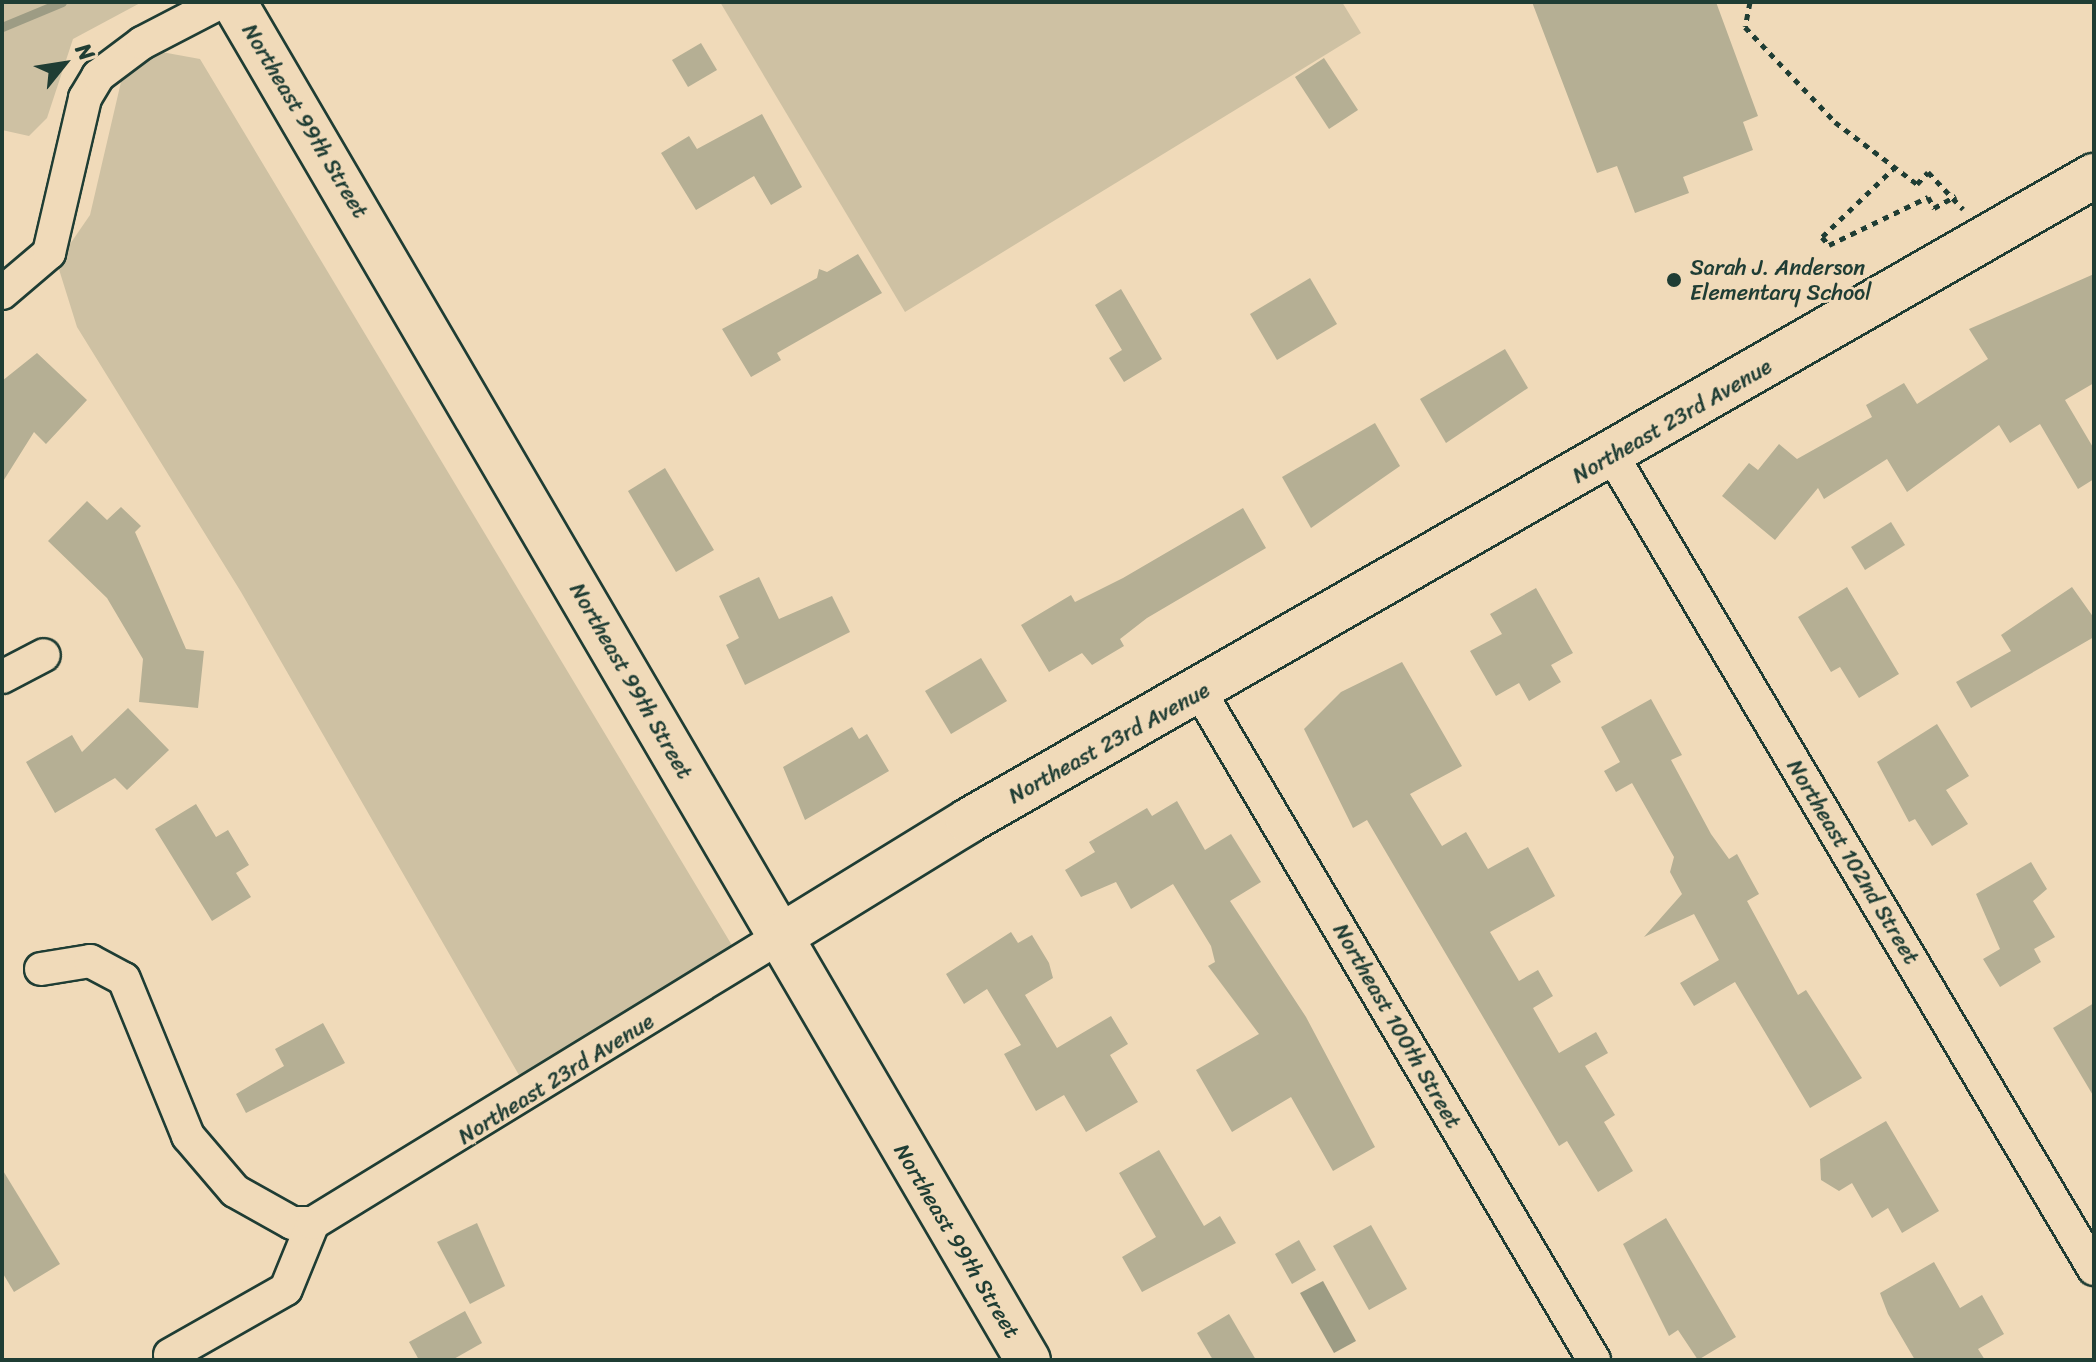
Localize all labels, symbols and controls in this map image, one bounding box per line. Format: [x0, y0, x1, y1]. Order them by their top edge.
street label: Northeast 99th Street [236, 19, 374, 223]
north arrow [24, 24, 104, 104]
text: N [65, 35, 106, 68]
place label: Sarah J. Anderson Elementary School [1690, 254, 1872, 306]
marker: Sarah J. Anderson Elementary School [1665, 271, 1683, 289]
street label: Northeast 23rd Avenue [1568, 353, 1776, 489]
street label: Northeast 99th Street [564, 578, 698, 784]
street label: Northeast 23rd Avenue [1004, 677, 1214, 809]
street label: Northeast 102nd Street [1782, 755, 1924, 969]
street label: Northeast 100th Street [1327, 919, 1467, 1133]
street label: Northeast 23rd Avenue [453, 1008, 659, 1150]
street label: Northeast 99th Street [888, 1139, 1026, 1343]

